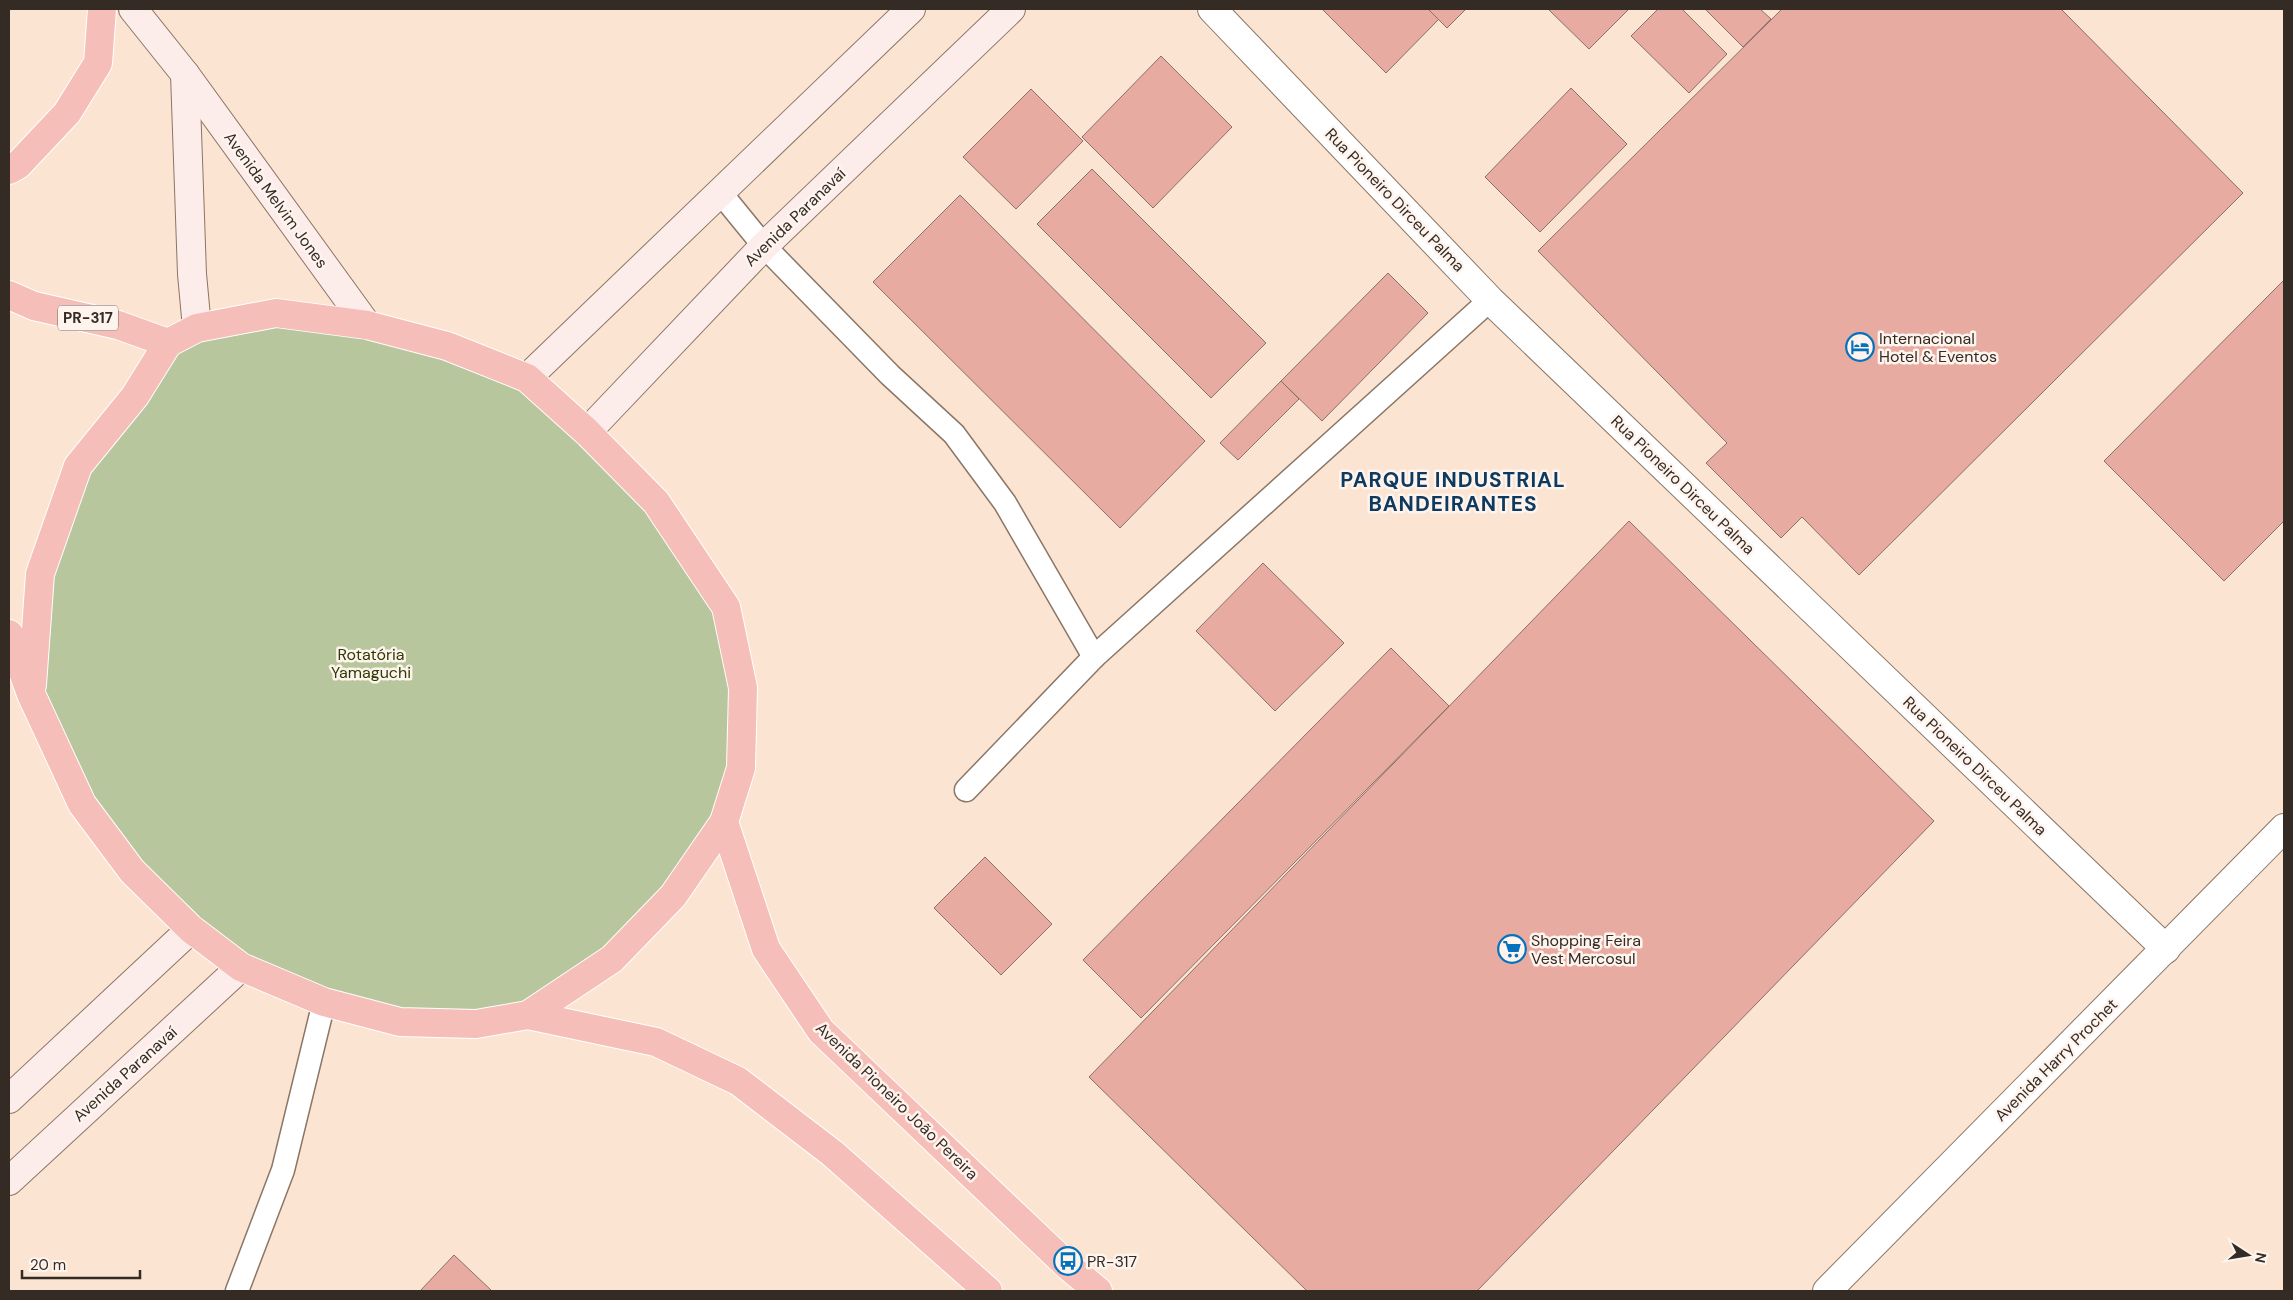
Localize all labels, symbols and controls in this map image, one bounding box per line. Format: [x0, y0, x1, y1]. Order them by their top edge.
street label: Rua Pioneiro Dirceu Palma [1321, 124, 1469, 276]
street label: Avenida Melvim Jones [219, 128, 333, 272]
street label: Avenida Paranavaí [740, 163, 850, 271]
road number: PR-317 [58, 306, 118, 330]
place label: Internacional Hotel & Eventos [1879, 328, 1997, 367]
hotel icon: Internacional Hotel & Eventos [1845, 332, 1875, 362]
street label: Rua Pioneiro Dirceu Palma [1607, 411, 1759, 559]
district label: PARQUE INDUSTRIAL BANDEIRANTES [1340, 466, 1566, 518]
park label: Rotatória Yamaguchi [331, 644, 411, 683]
street label: Rua Pioneiro Dirceu Palma [1899, 692, 2051, 840]
place label: Shopping Feira Vest Mercosul [1531, 930, 1641, 969]
supermarket icon: Shopping Feira Vest Mercosul [1497, 934, 1527, 964]
street label: Avenida Harry Prochet [1990, 994, 2122, 1126]
street label: Avenida Pioneiro João Pereira [811, 1018, 983, 1184]
street label: Avenida Paranavaí [69, 1021, 182, 1126]
north arrow [2223, 1230, 2273, 1280]
bus stop icon: PR-317 [1053, 1246, 1083, 1276]
scale bar [22, 1248, 140, 1280]
place label: PR-317 [1087, 1251, 1137, 1272]
text: N [2251, 1251, 2271, 1265]
text: 20 m [30, 1255, 66, 1275]

